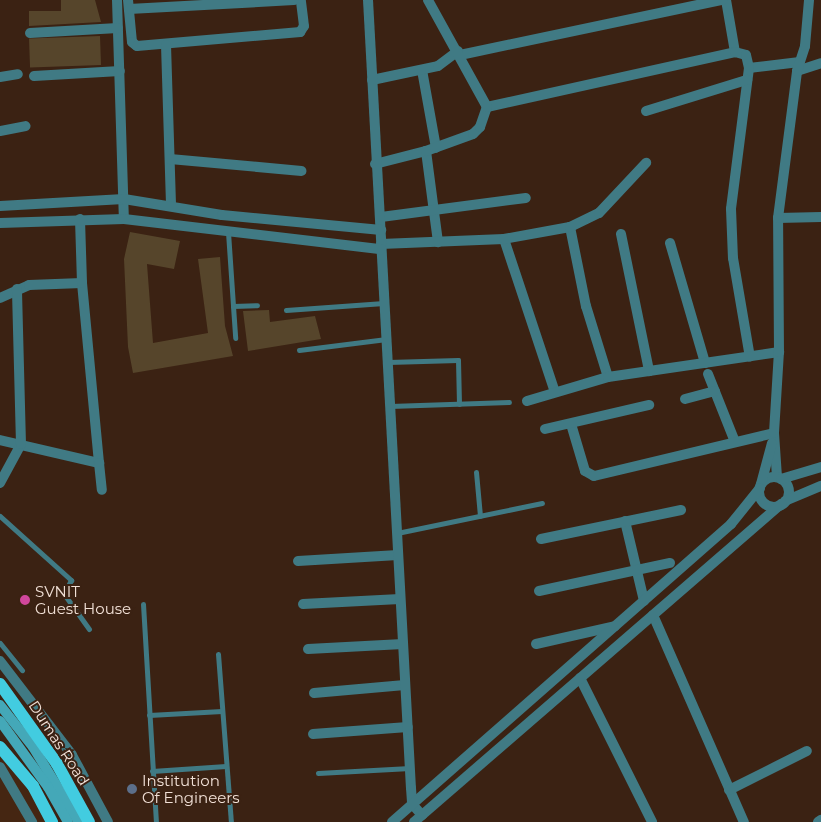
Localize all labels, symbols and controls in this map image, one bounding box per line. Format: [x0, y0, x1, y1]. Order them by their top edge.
place label: SVNIT Guest House [35, 582, 131, 617]
marker: SVNIT Guest House [19, 594, 31, 606]
street label: Dumas Road [25, 697, 93, 789]
place label: Institution Of Engineers [142, 771, 240, 806]
marker: Institution Of Engineers [126, 783, 138, 795]

